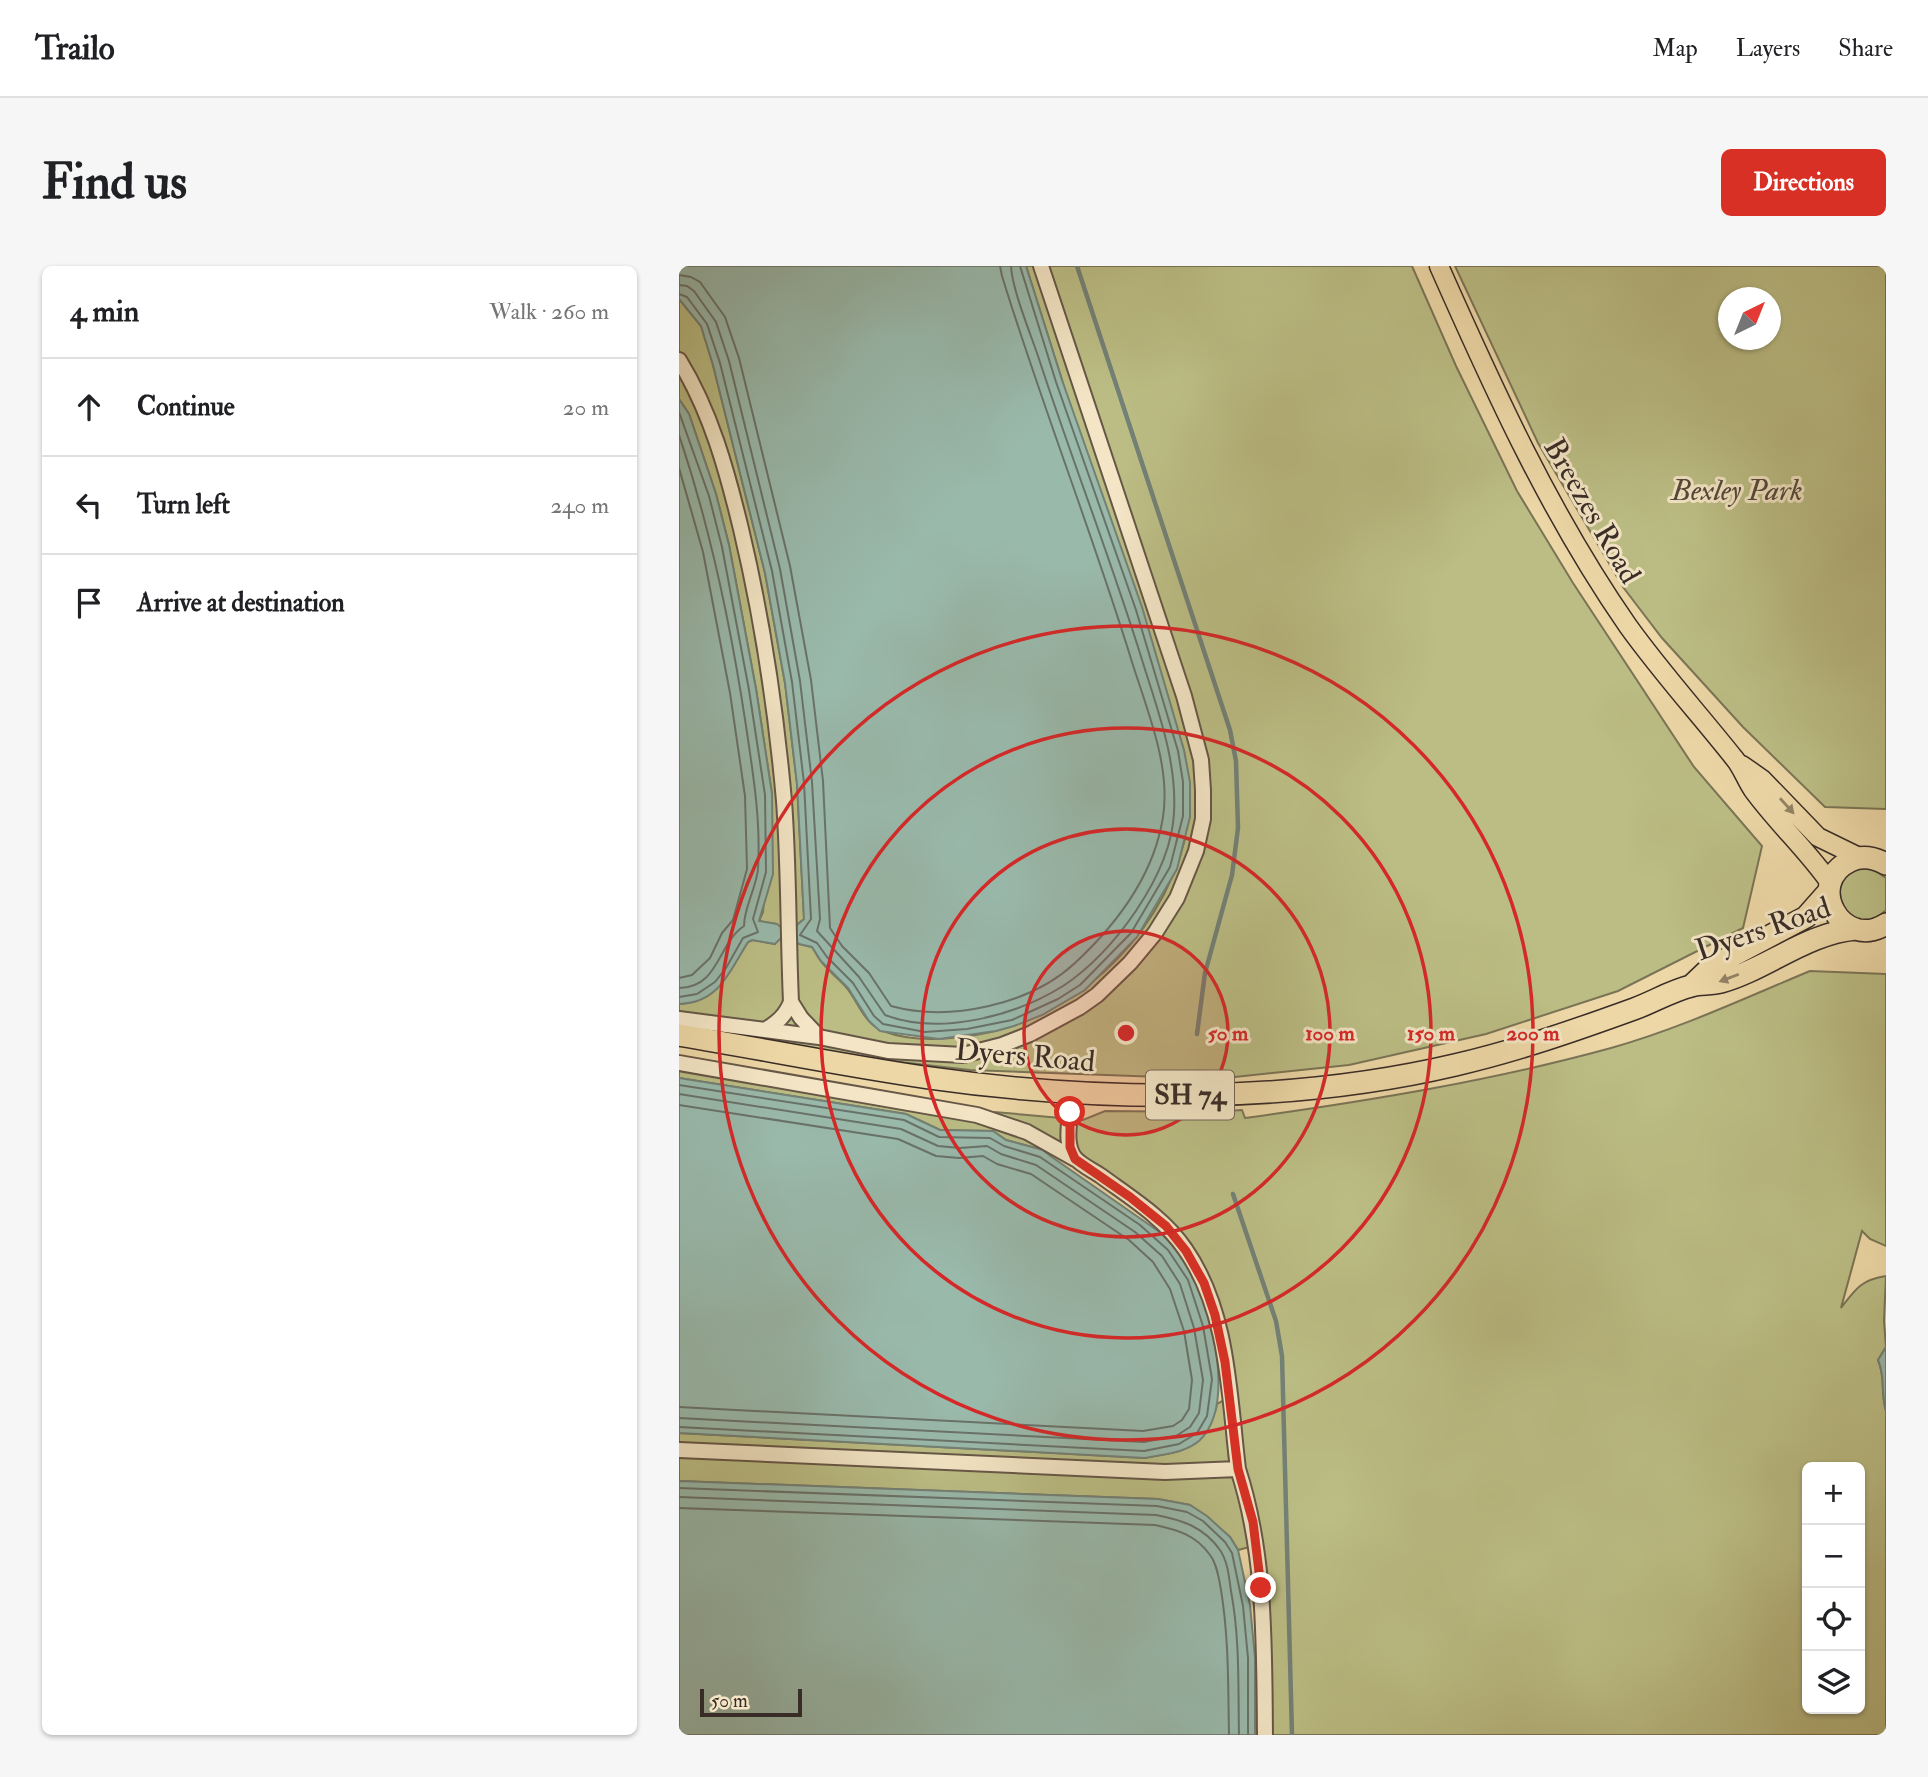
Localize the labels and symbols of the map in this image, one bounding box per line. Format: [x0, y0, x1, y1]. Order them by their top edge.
north arrow [1718, 287, 1781, 350]
street label: Breezes Road [1535, 432, 1649, 591]
park label: Bexley Park [1669, 472, 1803, 509]
one-way arrow [1779, 797, 1795, 815]
street label: Dyers Road [1691, 889, 1836, 969]
one-way arrow [1718, 973, 1739, 984]
text: 50 m [1208, 1020, 1249, 1047]
text: 100 m [1305, 1020, 1356, 1047]
text: 150 m [1407, 1020, 1456, 1047]
text: 200 m [1507, 1020, 1560, 1047]
centre of rings [1114, 1021, 1138, 1045]
street label: Dyers Road [953, 1031, 1097, 1081]
road number: SH 74 [1146, 1070, 1234, 1120]
route start [1054, 1096, 1085, 1127]
route end [1245, 1572, 1276, 1603]
scale bar [700, 1686, 801, 1718]

